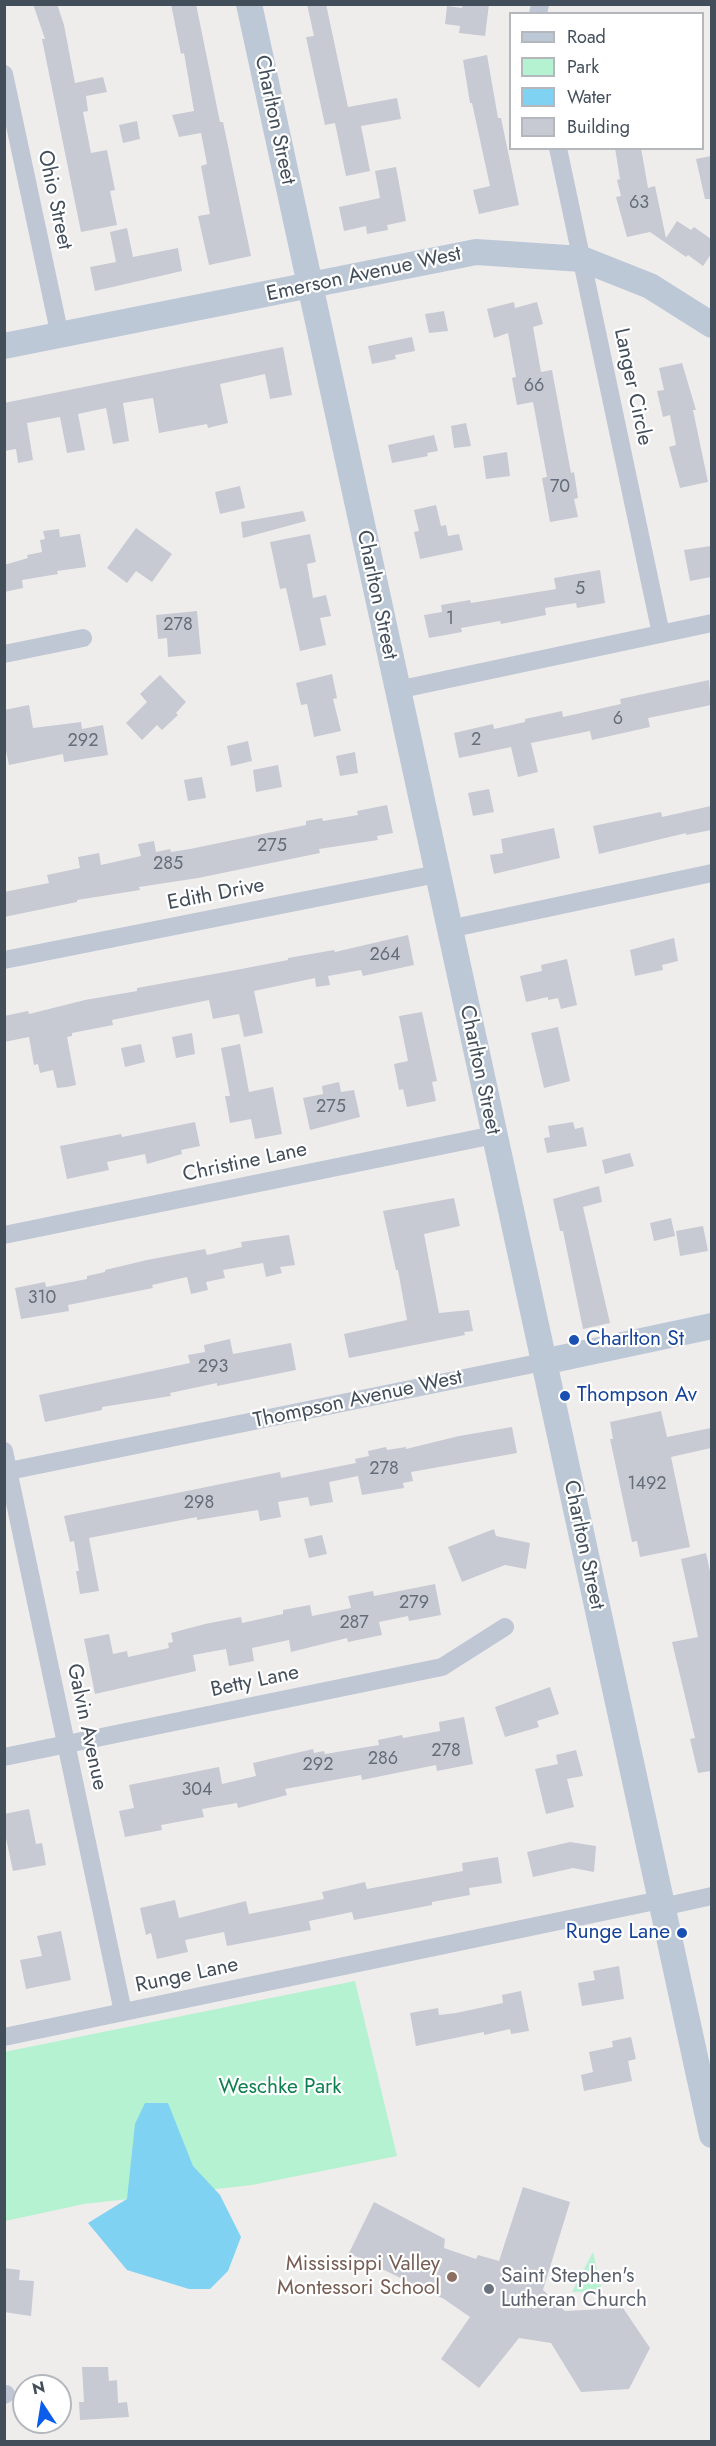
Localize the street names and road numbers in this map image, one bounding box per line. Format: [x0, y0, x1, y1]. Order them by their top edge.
street label: Charlton Street [248, 53, 300, 187]
street label: Ohio Street [31, 148, 77, 252]
street label: Emerson Avenue West [264, 242, 464, 308]
street label: Langer Circle [607, 326, 657, 448]
street label: Charlton Street [350, 528, 402, 662]
street label: Edith Drive [165, 873, 267, 917]
street label: Charlton Street [453, 1003, 505, 1137]
street label: Christine Lane [180, 1138, 310, 1188]
street label: Thompson Avenue West [251, 1366, 465, 1434]
street label: Charlton Street [557, 1478, 609, 1612]
street label: Betty Lane [209, 1660, 301, 1704]
street label: Galvin Avenue [60, 1661, 112, 1793]
street label: Runge Lane [133, 1953, 241, 1999]

